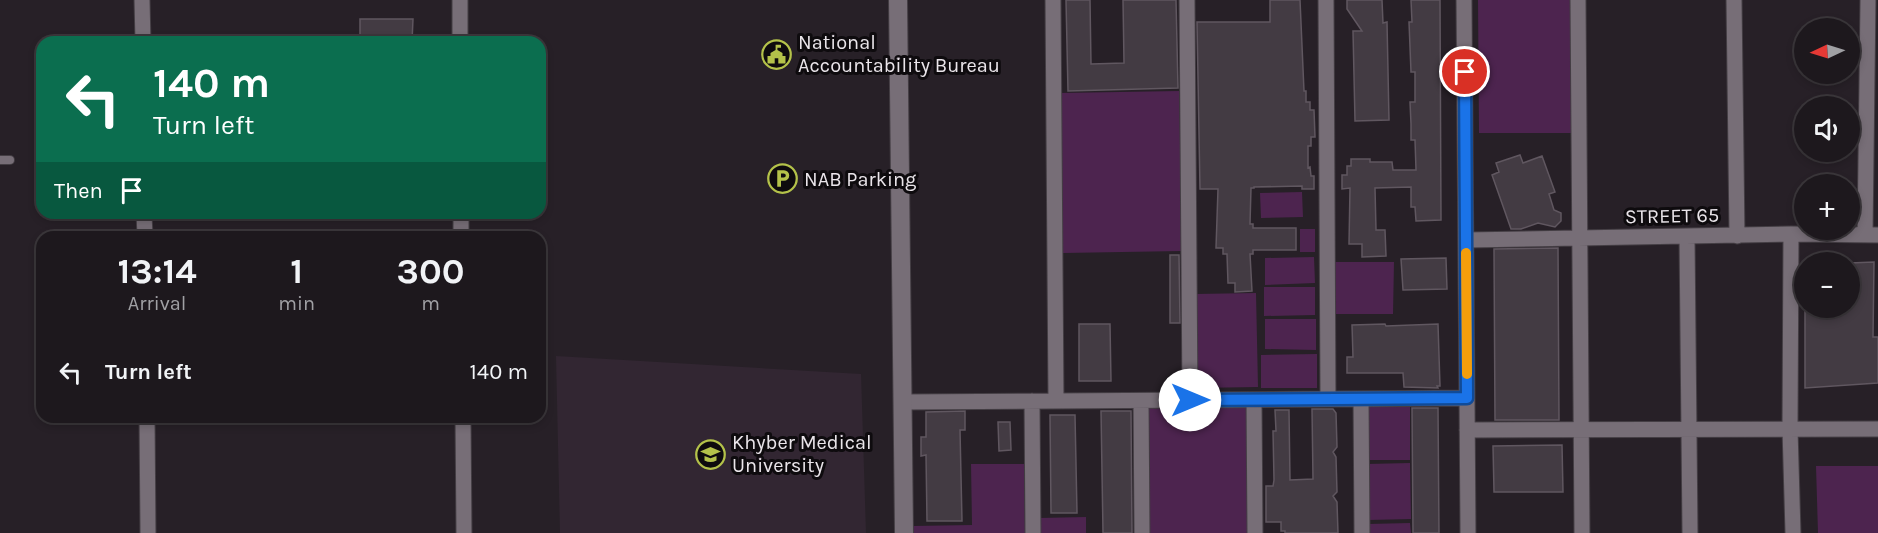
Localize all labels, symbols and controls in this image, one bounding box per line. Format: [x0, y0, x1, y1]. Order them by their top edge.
north arrow [1794, 18, 1860, 84]
map controls [1794, 18, 1860, 318]
place label: National Accountability Bureau [798, 31, 1000, 77]
public building icon: National Accountability Bureau [761, 38, 793, 70]
pin [1439, 46, 1490, 97]
icon: arrive [1448, 55, 1481, 88]
text: 140 m [153, 58, 270, 108]
icon: left [54, 60, 132, 138]
button: sound [1794, 96, 1860, 162]
text: Turn left [153, 109, 254, 141]
parking icon: NAB Parking [767, 163, 799, 195]
place label: NAB Parking [804, 168, 916, 191]
icon: arrive [115, 174, 148, 207]
button: + [1794, 174, 1860, 240]
text: Then [54, 178, 103, 204]
street label: STREET 65 [1625, 204, 1719, 228]
text: 13:14 [118, 250, 197, 292]
text: 1 [290, 250, 303, 292]
text: 300 [397, 250, 464, 292]
button: − [1794, 252, 1860, 318]
text: Arrival [128, 292, 186, 315]
text: min [278, 292, 315, 315]
text: m [421, 292, 440, 315]
icon: left [54, 356, 87, 389]
text: Turn left [105, 359, 192, 385]
text: 140 m [470, 359, 528, 385]
position arrow [1158, 368, 1222, 432]
place label: Khyber Medical University [732, 431, 872, 477]
school or university icon: Khyber Medical University [695, 438, 727, 470]

